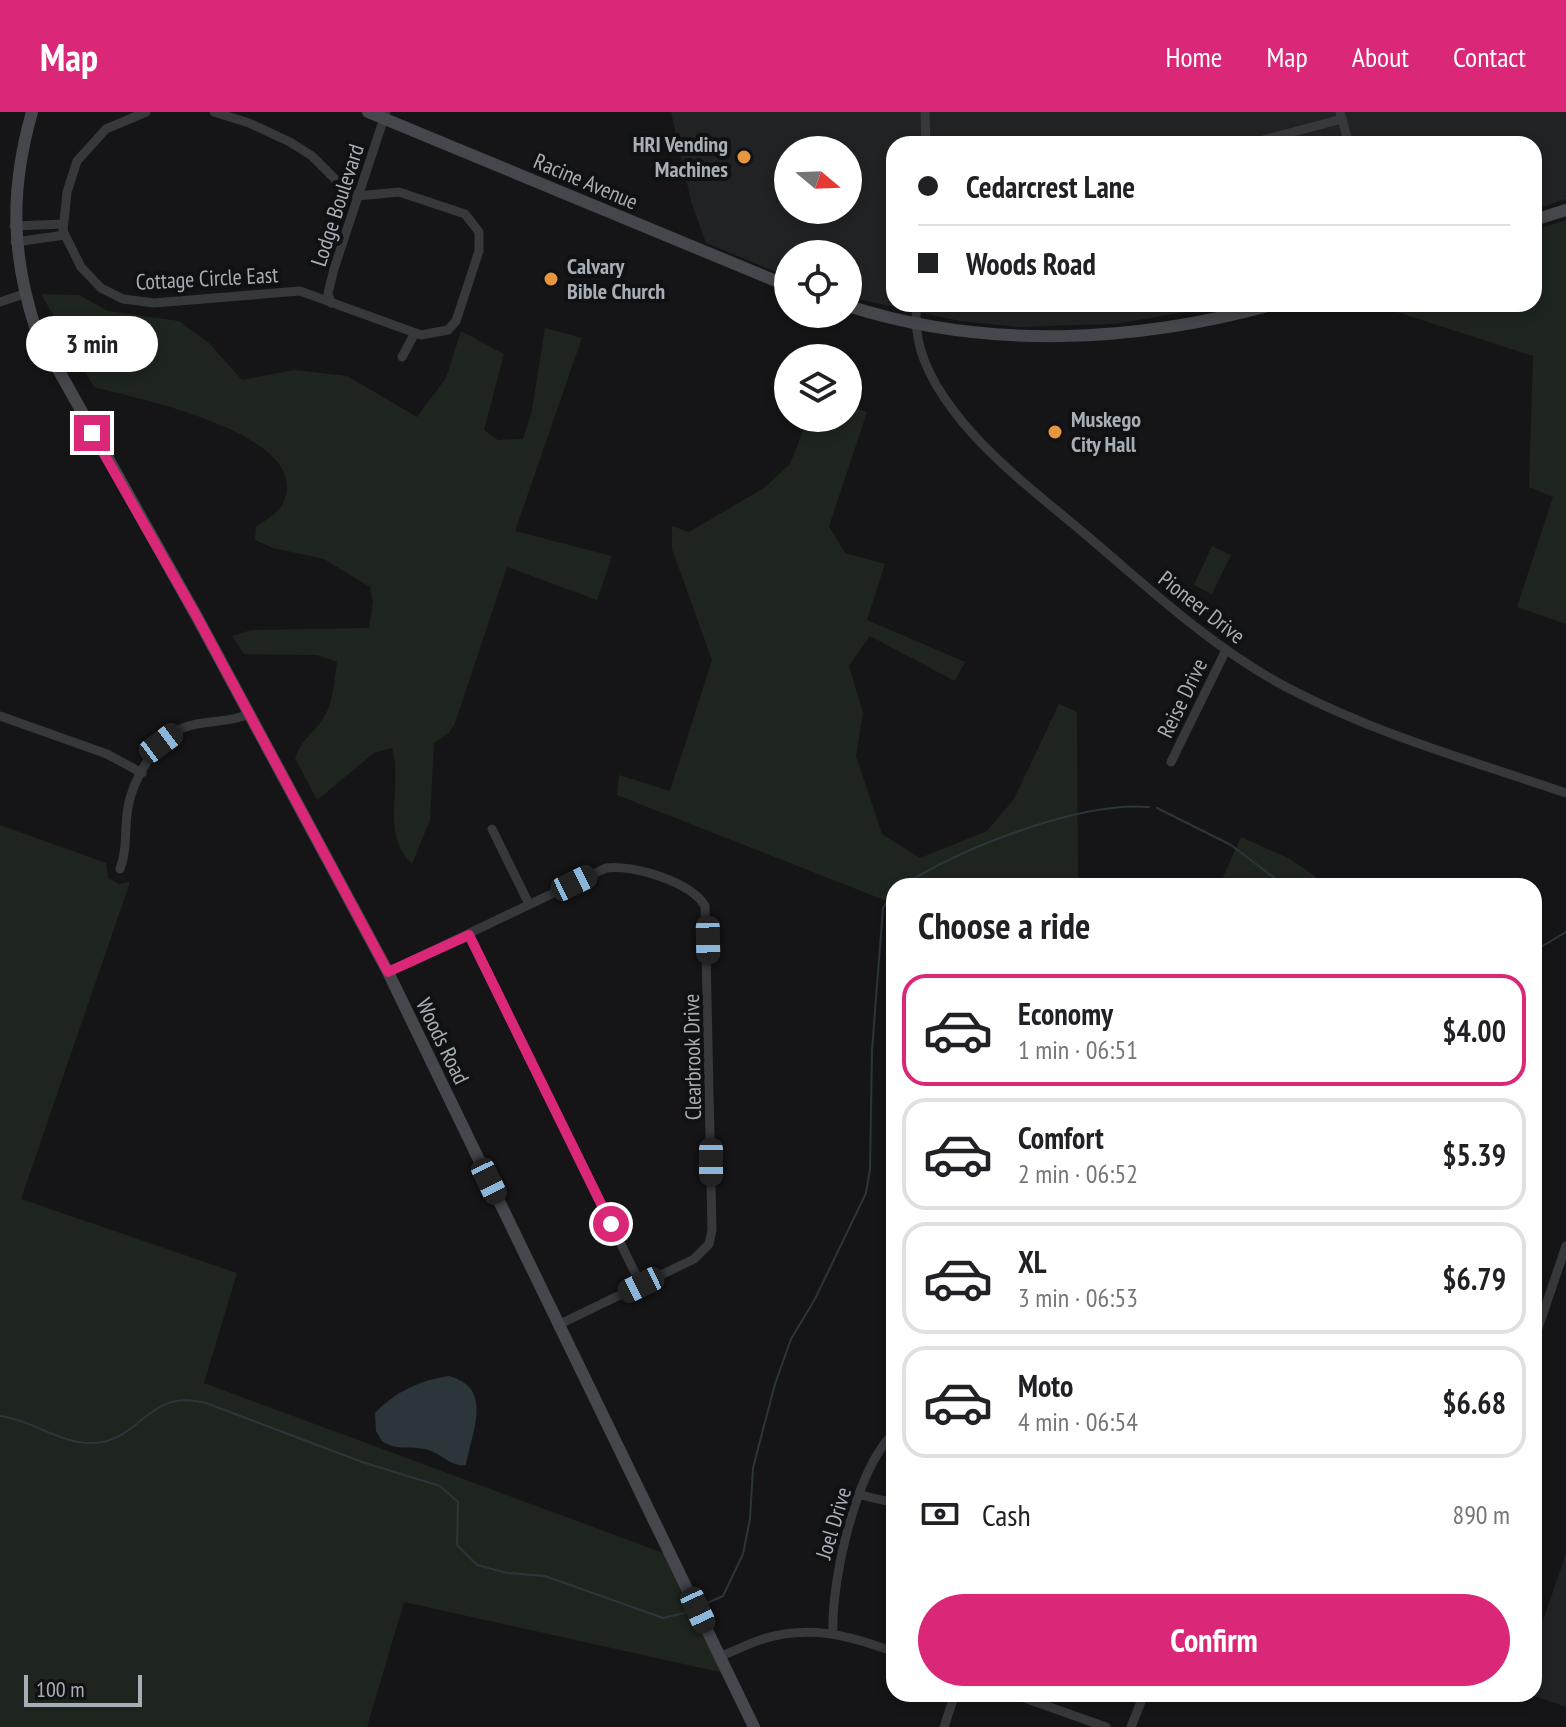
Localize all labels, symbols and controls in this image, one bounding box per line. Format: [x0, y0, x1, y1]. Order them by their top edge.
text: Map [40, 32, 98, 81]
text: Home [1166, 38, 1222, 75]
text: Map [1266, 38, 1308, 75]
text: About [1352, 38, 1409, 75]
text: Contact [1453, 38, 1526, 75]
place label: HRI Vending Machines [633, 130, 728, 183]
north arrow [774, 136, 862, 224]
map controls [774, 136, 862, 432]
street label: Lodge Boulevard [304, 140, 370, 270]
street label: Racine Avenue [530, 147, 642, 215]
marker: HRI Vending Machines [735, 148, 753, 166]
text: Cedarcrest Lane [966, 167, 1135, 206]
button: locate [774, 240, 862, 328]
text: Woods Road [966, 244, 1096, 283]
place label: Calvary Bible Church [567, 252, 665, 305]
street label: Cottage Circle East [135, 260, 279, 296]
marker: Calvary Bible Church [542, 270, 560, 288]
callout: 3 min [26, 317, 158, 373]
text: 3 min [66, 327, 118, 360]
button: layers [774, 344, 862, 432]
place label: Muskego City Hall [1071, 405, 1141, 458]
route end [74, 415, 110, 451]
marker: Muskego City Hall [1046, 423, 1064, 441]
street label: Pioneer Drive [1153, 564, 1251, 650]
street label: Reise Drive [1151, 654, 1213, 742]
car [135, 719, 187, 767]
car [547, 862, 601, 904]
text: Choose a ride [918, 902, 1090, 949]
car [696, 916, 720, 964]
street label: Woods Road [410, 993, 476, 1089]
street label: Clearbrook Drive [677, 994, 707, 1120]
icon: car [922, 994, 994, 1066]
text: Economy [1018, 994, 1113, 1033]
text: $4.00 [1442, 1011, 1506, 1050]
text: 1 min · 06:51 [1018, 1033, 1138, 1066]
icon: car [922, 1118, 994, 1190]
text: Comfort [1018, 1118, 1104, 1157]
text: $5.39 [1442, 1135, 1506, 1174]
car [699, 1138, 723, 1186]
car [468, 1154, 510, 1208]
text: 2 min · 06:52 [1018, 1157, 1138, 1190]
route start [593, 1206, 629, 1242]
icon: car [922, 1242, 994, 1314]
text: XL [1018, 1242, 1047, 1281]
text: $6.79 [1442, 1259, 1506, 1298]
car [614, 1264, 668, 1306]
text: 3 min · 06:53 [1018, 1281, 1138, 1314]
icon: car [922, 1366, 994, 1438]
text: Moto [1018, 1366, 1073, 1405]
text: $6.68 [1442, 1383, 1506, 1422]
text: 4 min · 06:54 [1018, 1405, 1138, 1438]
street label: Joel Drive [809, 1484, 857, 1563]
icon: cash [918, 1492, 962, 1536]
text: Cash [982, 1495, 1031, 1534]
text: 890 m [1452, 1498, 1510, 1531]
car [677, 1583, 719, 1637]
button: Confirm [918, 1594, 1510, 1686]
scale bar [24, 1671, 142, 1707]
text: 100 m [36, 1675, 85, 1703]

